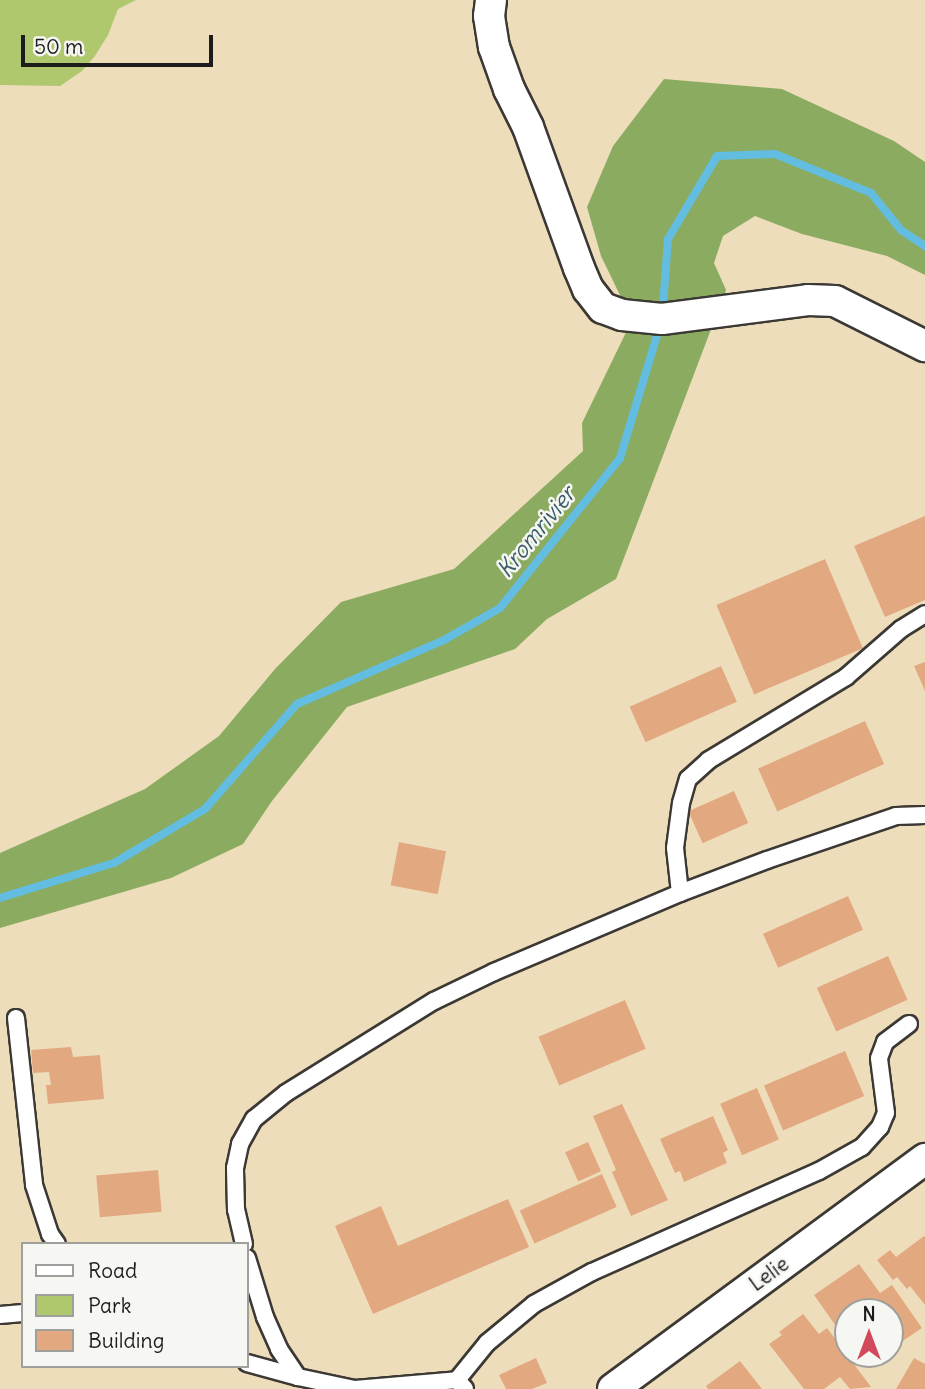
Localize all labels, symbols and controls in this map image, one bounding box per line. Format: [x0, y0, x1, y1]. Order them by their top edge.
scale bar [24, 21, 217, 65]
text: 50 m [34, 33, 83, 60]
water label: Kromrivier [491, 481, 581, 583]
legend [21, 1242, 248, 1368]
street label: Lelie [744, 1251, 794, 1297]
text: Road [88, 1257, 137, 1284]
text: Park [88, 1292, 131, 1319]
north arrow [834, 1298, 904, 1368]
text: N [862, 1302, 876, 1326]
text: Building [88, 1327, 164, 1354]

